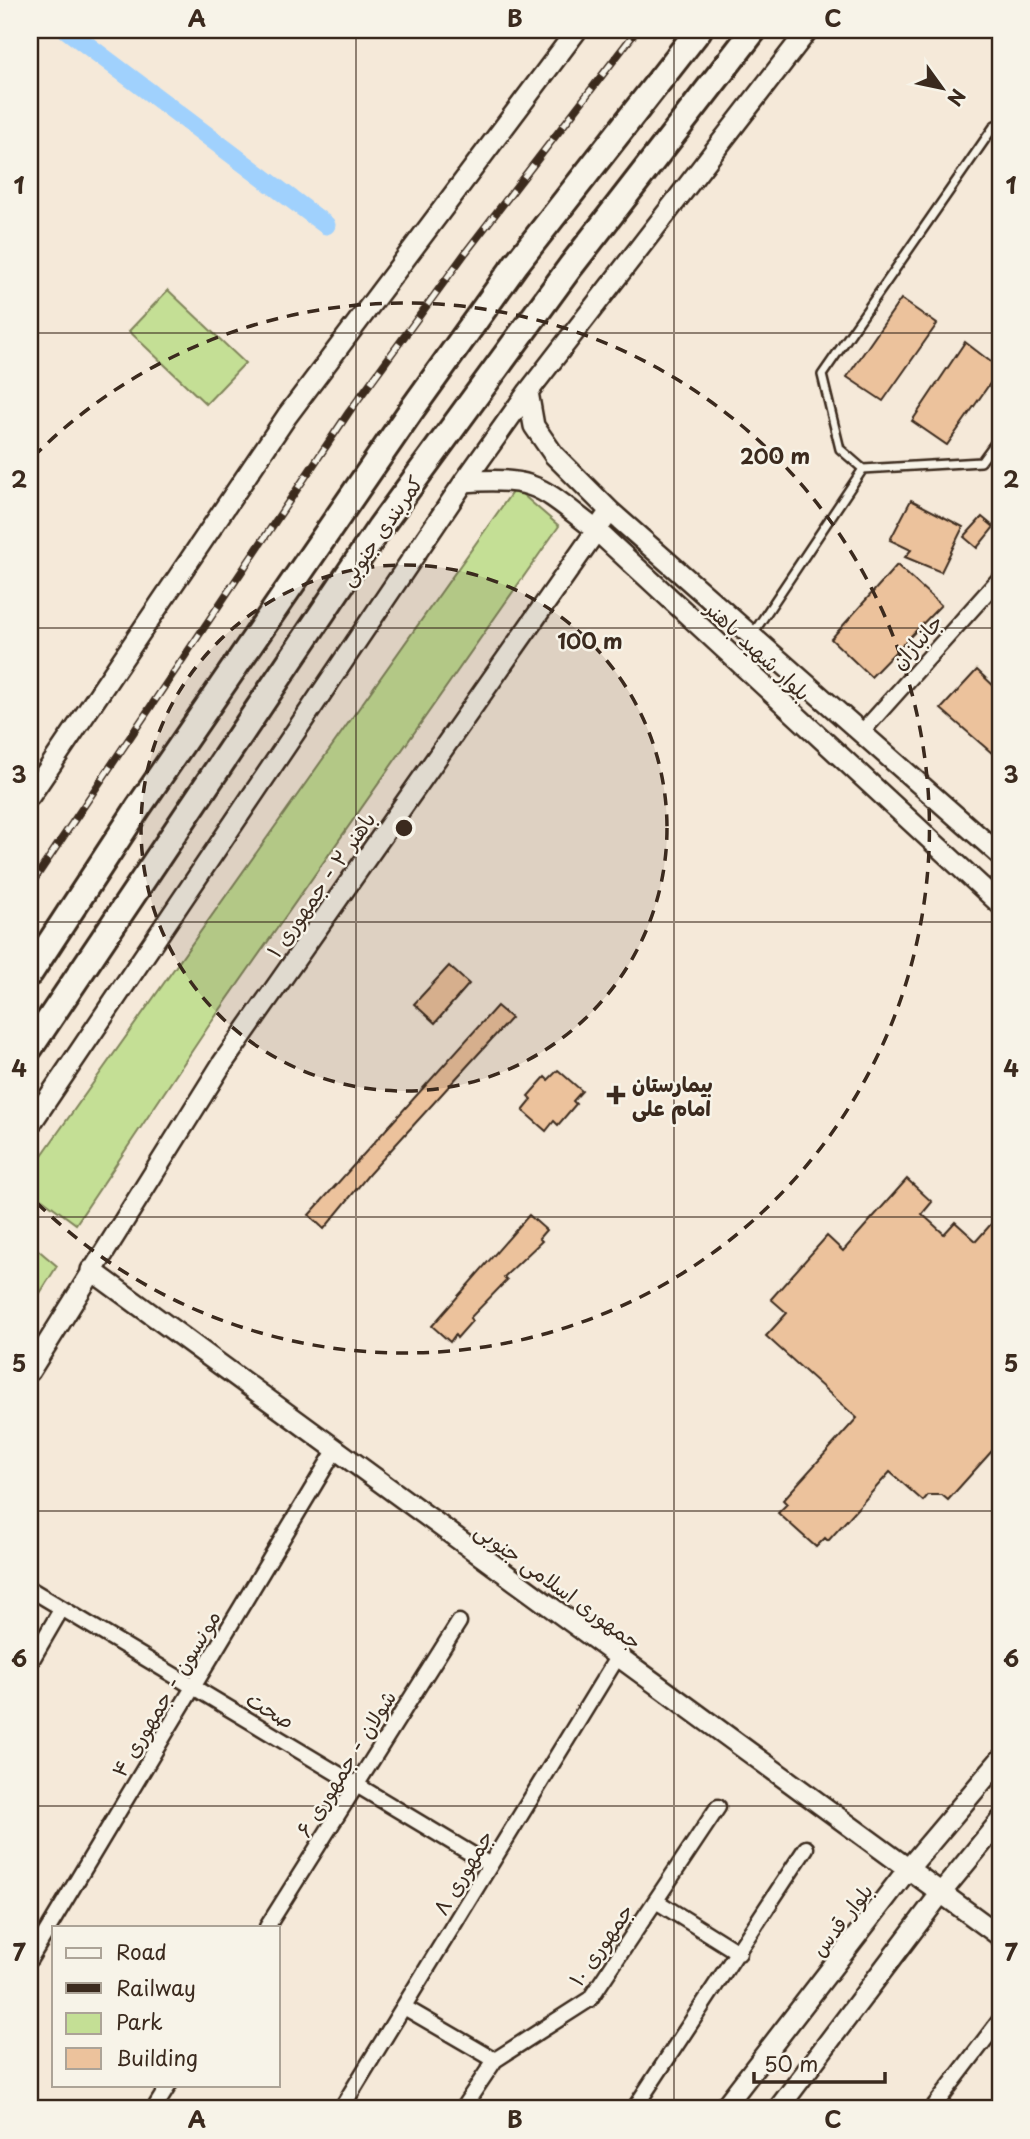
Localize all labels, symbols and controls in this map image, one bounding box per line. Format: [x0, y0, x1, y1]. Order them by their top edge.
text: A [188, 0, 206, 35]
text: B [507, 0, 523, 35]
text: C [824, 0, 842, 35]
north arrow [908, 52, 978, 122]
text: N [941, 84, 973, 112]
text: 1 [14, 167, 25, 202]
text: 1 [1006, 167, 1017, 202]
text: 200 m [740, 439, 810, 471]
text: 2 [11, 461, 27, 496]
text: 2 [1003, 461, 1019, 496]
street label: کمربندی جنوبی [330, 468, 430, 592]
street label: بلوار شهید باهنر [698, 591, 819, 707]
street label: جانبازان [882, 606, 950, 676]
text: 100 m [557, 624, 623, 656]
text: 3 [11, 756, 27, 791]
text: 3 [1003, 756, 1019, 791]
street label: باهنر ۲ - جمهوری ۱ [258, 804, 382, 964]
centre of rings [392, 816, 416, 840]
text: 4 [11, 1050, 27, 1085]
text: 4 [1003, 1050, 1019, 1085]
place label: بیمارستان امام علی [632, 1067, 713, 1125]
marker: بیمارستان امام علی [606, 1085, 626, 1105]
text: 5 [12, 1345, 26, 1380]
text: 5 [1004, 1345, 1018, 1380]
street label: جمهوری اسلامی جنوبی [469, 1513, 649, 1657]
street label: مونسون - جمهوری ۴ [102, 1603, 228, 1783]
text: 6 [11, 1640, 27, 1675]
text: 6 [1003, 1640, 1019, 1675]
street label: صحت [241, 1682, 301, 1736]
street label: شولان - جمهوری ۶ [287, 1683, 403, 1843]
street label: جمهوری ۸ [424, 1823, 500, 1921]
street label: بلوار قدس [802, 1876, 880, 1962]
street label: جمهوری ۱۰ [560, 1896, 640, 1992]
legend [52, 1926, 280, 2086]
text: 7 [12, 1934, 26, 1969]
text: 7 [1004, 1934, 1018, 1969]
text: Road [116, 1935, 167, 1967]
text: Railway [116, 1971, 196, 2003]
text: Park [116, 2005, 163, 2037]
text: Building [116, 2041, 198, 2073]
scale bar [754, 2041, 885, 2085]
text: 50 m [764, 2047, 818, 2079]
text: A [188, 2101, 206, 2136]
text: B [507, 2101, 523, 2136]
text: C [824, 2101, 842, 2136]

